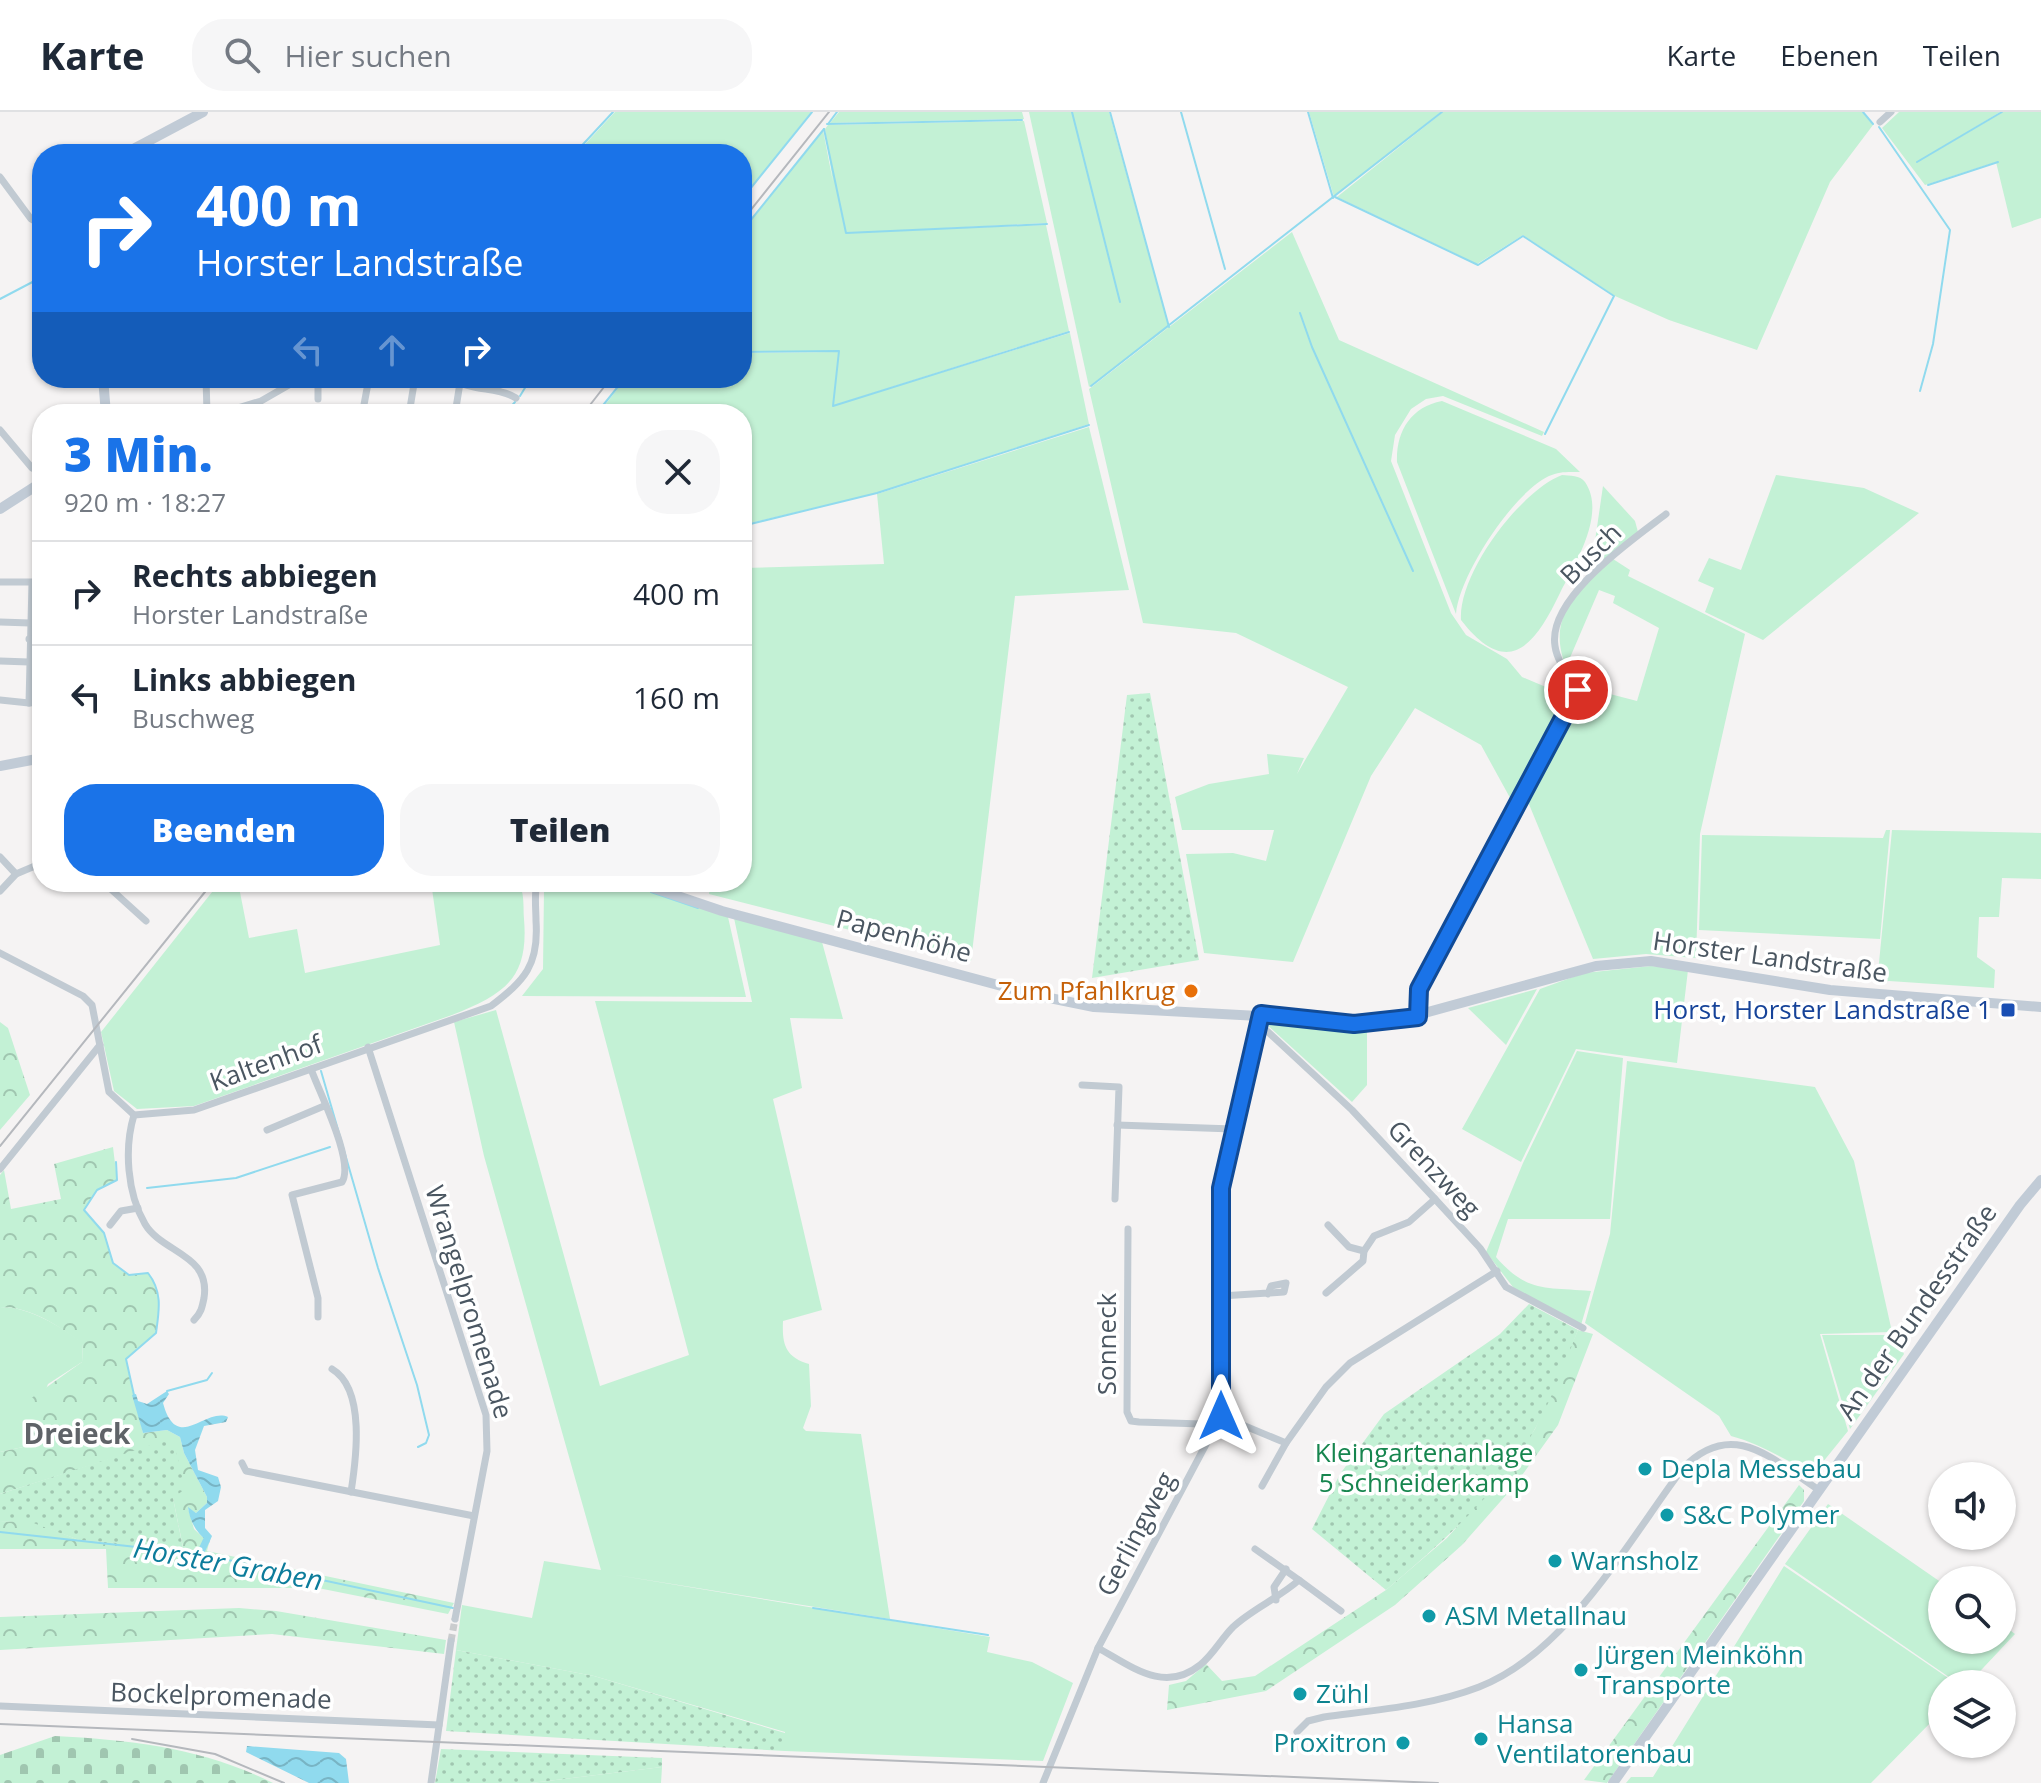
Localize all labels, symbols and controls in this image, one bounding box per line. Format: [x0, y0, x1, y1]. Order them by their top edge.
search box [192, 19, 752, 91]
text: Karte [40, 29, 144, 81]
icon: search [220, 33, 264, 77]
text: Hier suchen [284, 35, 452, 76]
text: Karte [1666, 36, 1736, 74]
text: Ebenen [1780, 36, 1879, 74]
text: Teilen [1923, 36, 2001, 74]
text: 400 m [196, 166, 362, 242]
icon: right [64, 176, 168, 280]
text: Horster Landstraße [196, 238, 523, 287]
icon: left [286, 328, 330, 372]
icon: ahead [370, 328, 414, 372]
icon: right [454, 328, 498, 372]
text: 3 Min. [64, 421, 213, 486]
button: close [636, 430, 720, 514]
text: 920 m · 18:27 [64, 484, 226, 520]
street label: Busch [1552, 515, 1629, 592]
text: Rechts abbiegen [132, 555, 378, 596]
icon: right [64, 571, 108, 615]
text: 400 m [633, 573, 720, 614]
text: Horster Landstraße [132, 596, 368, 632]
pin [1544, 656, 1612, 724]
text: Links abbiegen [132, 659, 357, 700]
icon: arrive [1556, 668, 1600, 712]
icon: left [64, 675, 108, 719]
text: 160 m [633, 677, 720, 718]
text: Buschweg [132, 700, 254, 736]
button: Beenden [64, 784, 384, 876]
button: Teilen [400, 784, 720, 876]
street label: Papenhöhe [833, 900, 976, 970]
street label: Horster Landstraße [1651, 922, 1890, 990]
place label: Zum Pfahlkrug [998, 972, 1175, 1008]
marker: Zum Pfahlkrug [1182, 982, 1200, 1000]
place label: Horst, Horster Landstraße 1 [1653, 991, 1992, 1027]
marker: Horst, Horster Landstraße 1 [1999, 1001, 2017, 1019]
street label: Kaltenhof [204, 1025, 328, 1099]
street label: Grenzweg [1380, 1112, 1489, 1225]
street label: Wrangelpromenade [417, 1181, 523, 1423]
street label: An der Bundesstraße [1828, 1196, 2004, 1427]
street label: Sonneck [1088, 1292, 1124, 1395]
position arrow [1179, 1374, 1263, 1458]
district label: Dreieck [24, 1414, 131, 1452]
park label: Kleingartenanlage 5 Schneiderkamp [1315, 1434, 1533, 1500]
place label: Depla Messebau [1661, 1450, 1862, 1486]
marker: Depla Messebau [1636, 1460, 1654, 1478]
map controls [1928, 1462, 2016, 1758]
button: sound [1928, 1462, 2016, 1550]
street label: Gerlingweg [1087, 1465, 1183, 1602]
place label: S&C Polymer [1683, 1496, 1840, 1532]
marker: S&C Polymer [1658, 1506, 1676, 1524]
water label: Horster Graben [131, 1528, 326, 1598]
place label: Warnsholz [1571, 1542, 1699, 1578]
marker: Warnsholz [1546, 1552, 1564, 1570]
button: search [1928, 1566, 2016, 1654]
place label: ASM Metallnau [1445, 1597, 1627, 1633]
marker: ASM Metallnau [1420, 1607, 1438, 1625]
place label: Jürgen Meinköhn Transporte [1594, 1636, 1804, 1702]
marker: Jürgen Meinköhn Transporte [1572, 1661, 1590, 1679]
button: layers [1928, 1670, 2016, 1758]
street label: Bockelpromenade [110, 1673, 332, 1717]
place label: Zühl [1316, 1675, 1369, 1711]
marker: Zühl [1291, 1685, 1309, 1703]
place label: Hansa Ventilatorenbau [1497, 1705, 1692, 1771]
place label: Proxitron [1273, 1724, 1387, 1760]
marker: Hansa Ventilatorenbau [1472, 1730, 1490, 1748]
marker: Proxitron [1394, 1734, 1412, 1752]

